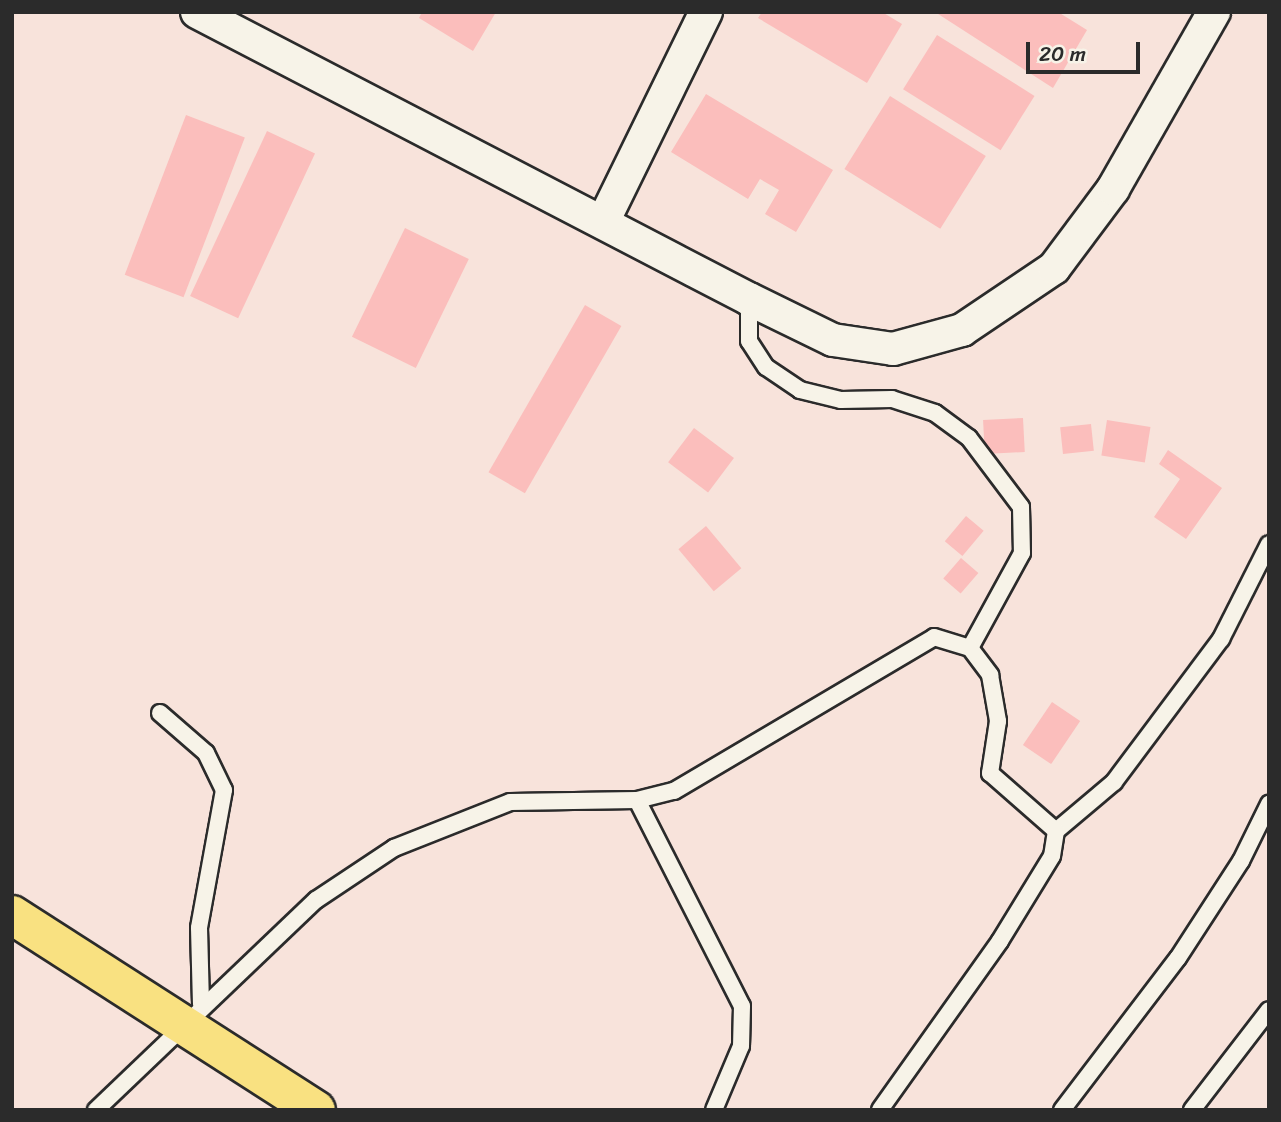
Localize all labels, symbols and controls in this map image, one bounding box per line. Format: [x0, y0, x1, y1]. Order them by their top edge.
scale bar [1029, 28, 1143, 72]
text: 20 m [1039, 35, 1086, 73]

